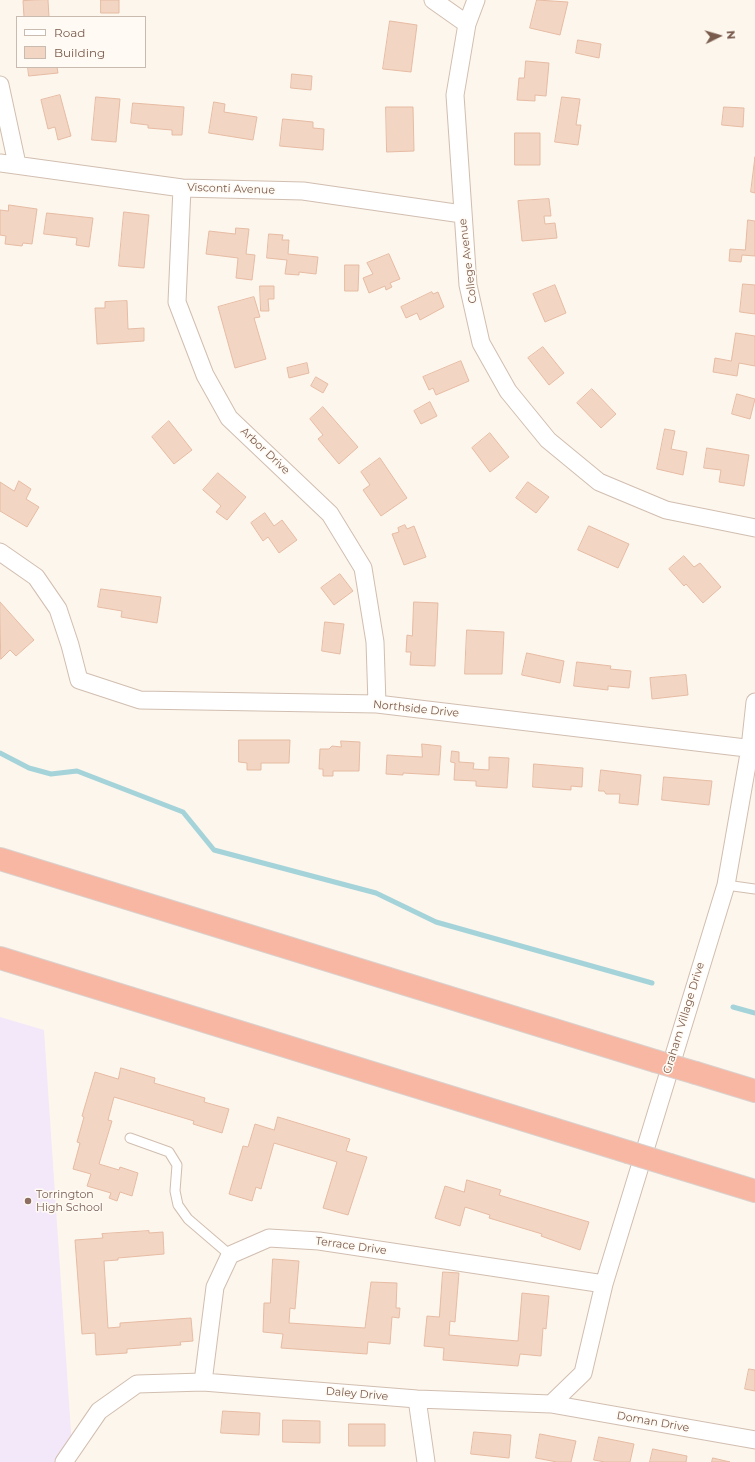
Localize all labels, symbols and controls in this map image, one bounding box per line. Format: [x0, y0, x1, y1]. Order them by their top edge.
legend [16, 16, 146, 68]
north arrow [699, 16, 739, 56]
text: Road [54, 25, 85, 40]
text: N [724, 30, 738, 40]
text: Building [54, 45, 105, 60]
street label: Visconti Avenue [187, 181, 275, 197]
street label: College Avenue [456, 218, 480, 304]
street label: Arbor Drive [238, 425, 292, 477]
street label: Northside Drive [372, 698, 460, 720]
street label: Graham Village Drive [661, 961, 707, 1075]
place label: Torrington High School [36, 1188, 103, 1214]
marker: Torrington High School [23, 1196, 33, 1206]
street label: Terrace Drive [315, 1234, 387, 1258]
street label: Daley Drive [325, 1385, 389, 1403]
street label: Doman Drive [616, 1409, 690, 1435]

